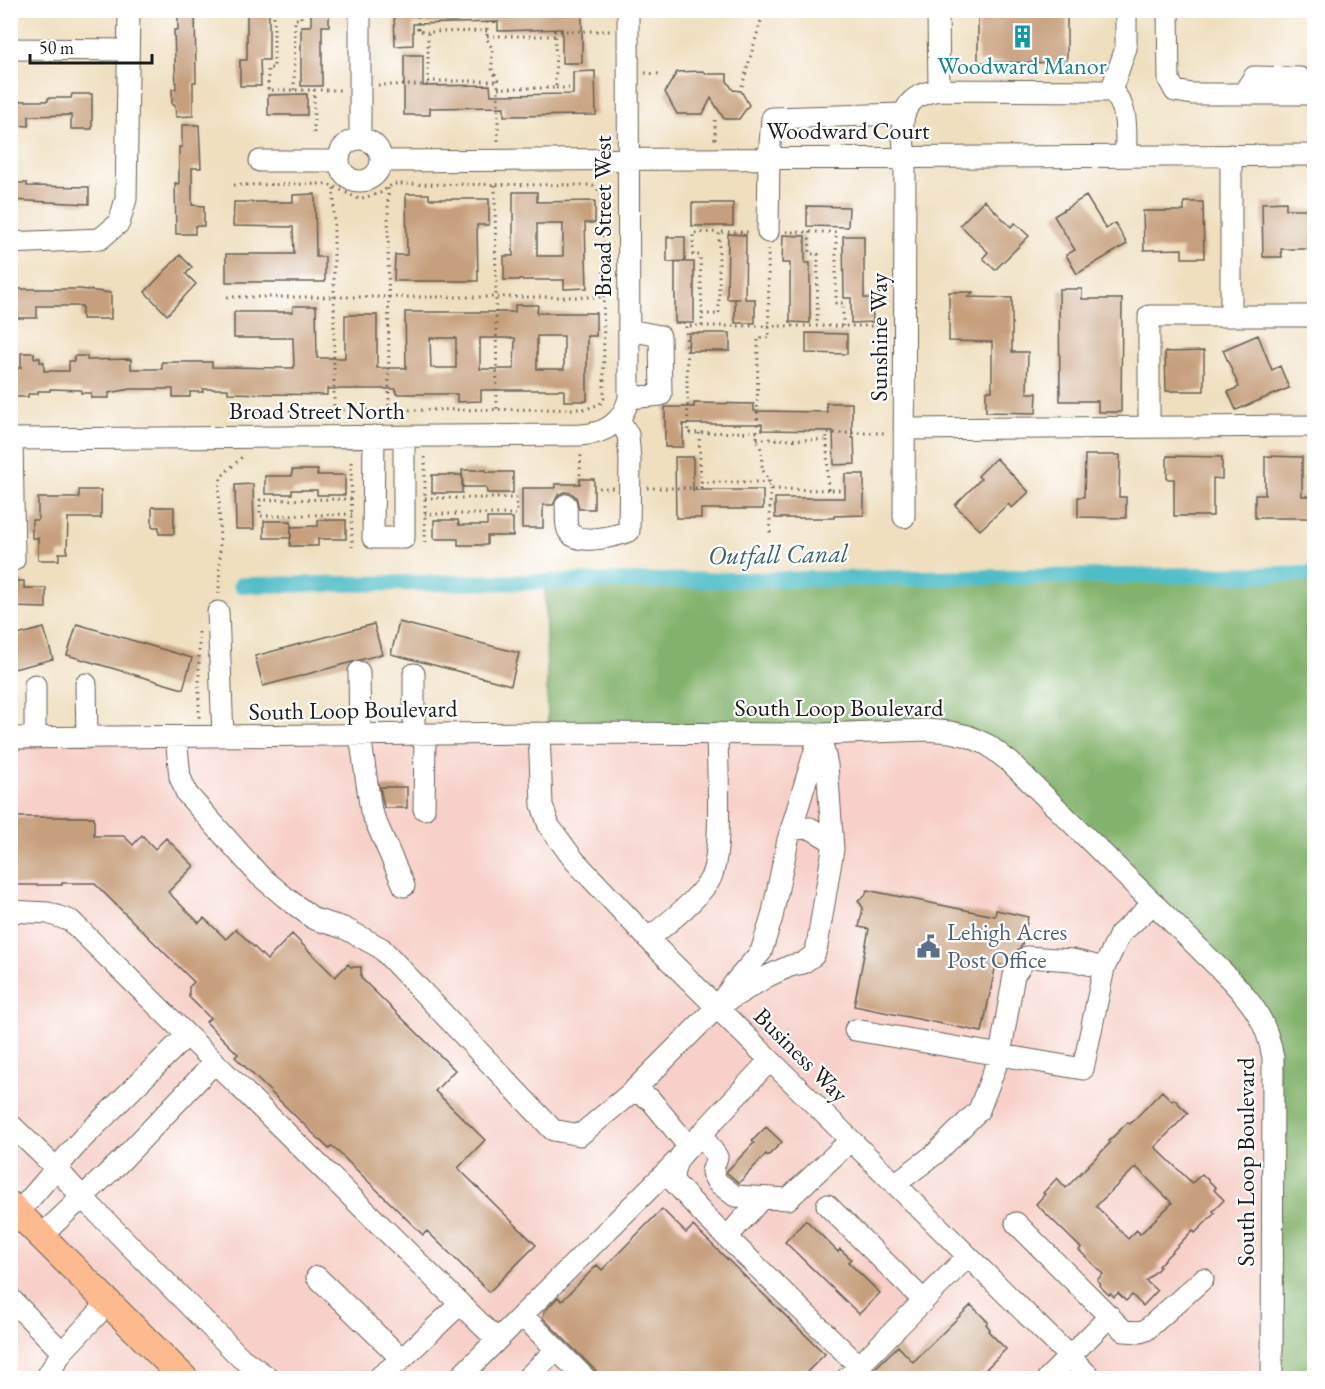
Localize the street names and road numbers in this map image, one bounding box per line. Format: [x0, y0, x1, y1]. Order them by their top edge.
street label: Woodward Court [766, 115, 930, 146]
street label: Broad Street West [587, 135, 618, 297]
street label: Sunshine Way [863, 272, 894, 401]
street label: Broad Street North [229, 395, 405, 426]
street label: South Loop Boulevard [248, 692, 459, 727]
street label: South Loop Boulevard [734, 692, 944, 723]
street label: Business Way [747, 1001, 856, 1109]
street label: South Loop Boulevard [1230, 1057, 1261, 1267]

